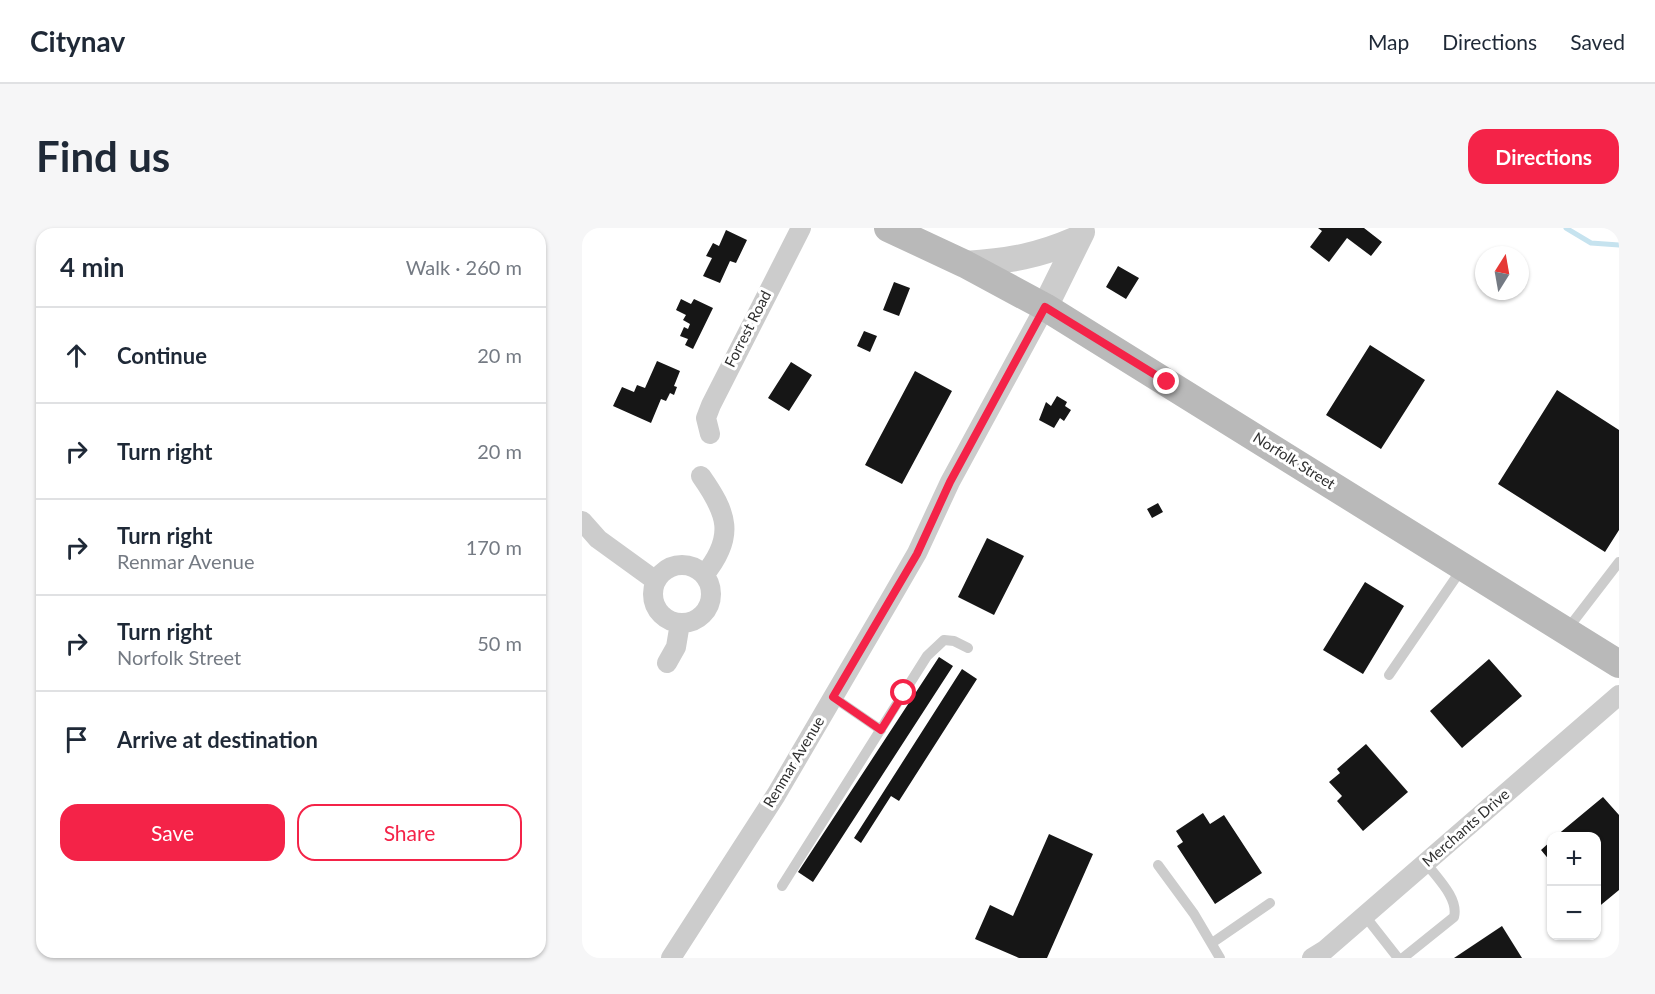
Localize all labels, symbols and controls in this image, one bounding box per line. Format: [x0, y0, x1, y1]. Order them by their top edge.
text: Citynav [30, 24, 125, 58]
text: Map [1368, 29, 1409, 54]
text: Directions [1442, 29, 1537, 54]
text: Saved [1570, 29, 1625, 54]
button: Directions [1468, 129, 1619, 184]
text: Find us [36, 131, 170, 181]
north arrow [1475, 246, 1529, 300]
text: 4 min [60, 251, 124, 283]
text: Walk · 260 m [406, 255, 522, 279]
street label: Forrest Road [720, 287, 774, 370]
icon: ahead [60, 339, 93, 372]
text: Continue [117, 342, 207, 369]
text: 20 m [477, 343, 522, 367]
route end [1153, 368, 1179, 394]
street label: Norfolk Street [1250, 428, 1339, 493]
icon: right [60, 435, 93, 468]
text: Turn right [117, 438, 212, 465]
text: 20 m [477, 439, 522, 463]
text: Turn right [117, 522, 212, 549]
icon: right [60, 531, 93, 564]
text: 170 m [466, 535, 522, 559]
text: Renmar Avenue [117, 549, 255, 573]
text: Turn right [117, 618, 212, 645]
icon: right [60, 627, 93, 660]
text: 50 m [477, 631, 522, 655]
text: Norfolk Street [117, 645, 241, 669]
route start [890, 679, 916, 705]
street label: Renmar Avenue [759, 713, 827, 810]
icon: arrive [60, 723, 93, 756]
text: Arrive at destination [117, 726, 318, 753]
street label: Merchants Drive [1418, 784, 1513, 870]
button: Save [60, 804, 285, 861]
button: Share [297, 804, 522, 861]
map controls [1547, 832, 1601, 940]
button: + [1547, 832, 1601, 886]
button: − [1547, 886, 1601, 940]

